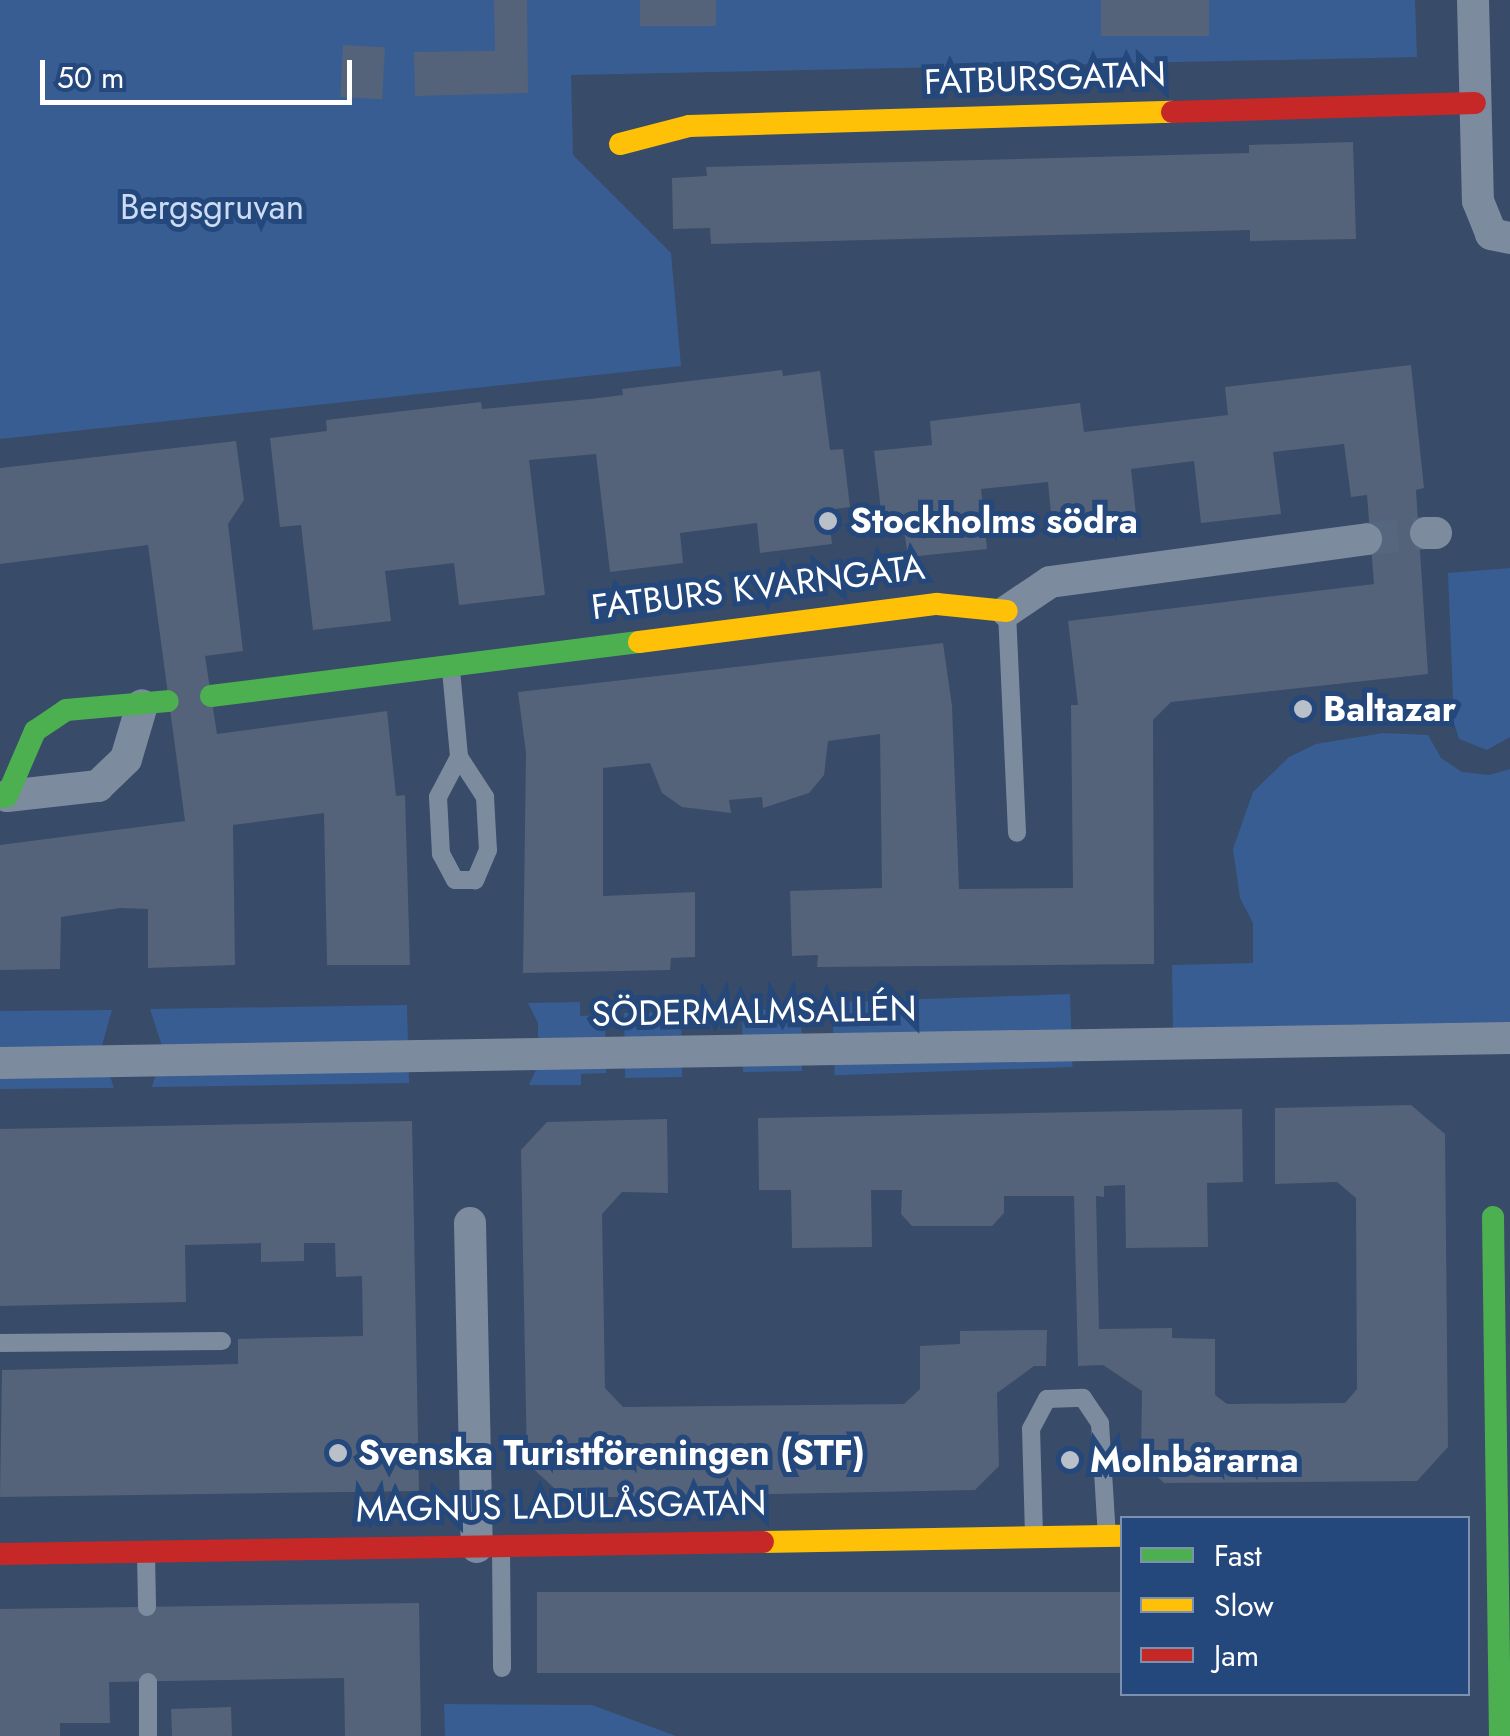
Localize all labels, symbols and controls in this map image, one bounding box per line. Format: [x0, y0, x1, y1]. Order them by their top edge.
scale bar [45, 40, 358, 102]
street label: FATBURSGATAN [923, 53, 1167, 103]
text: 50 m [57, 56, 124, 99]
park label: Bergsgruvan [120, 186, 304, 228]
place label: Stockholms södra [850, 500, 1138, 542]
marker: Stockholms södra [815, 508, 841, 534]
street label: FATBURS KVARNGATA [589, 546, 927, 628]
place label: Baltazar [1323, 688, 1456, 730]
marker: Baltazar [1292, 698, 1314, 720]
street label: SÖDERMALMSALLÉN [591, 987, 917, 1035]
place label: Svenska Turistföreningen (STF) [358, 1432, 865, 1474]
place label: Molnbärarna [1090, 1439, 1299, 1481]
marker: Svenska Turistföreningen (STF) [327, 1442, 349, 1464]
marker: Molnbärarna [1059, 1449, 1081, 1471]
street label: MAGNUS LADULÅSGATAN [355, 1481, 767, 1531]
legend [1120, 1516, 1470, 1696]
text: Fast [1214, 1534, 1262, 1577]
text: Slow [1214, 1584, 1274, 1627]
text: Jam [1214, 1634, 1259, 1677]

